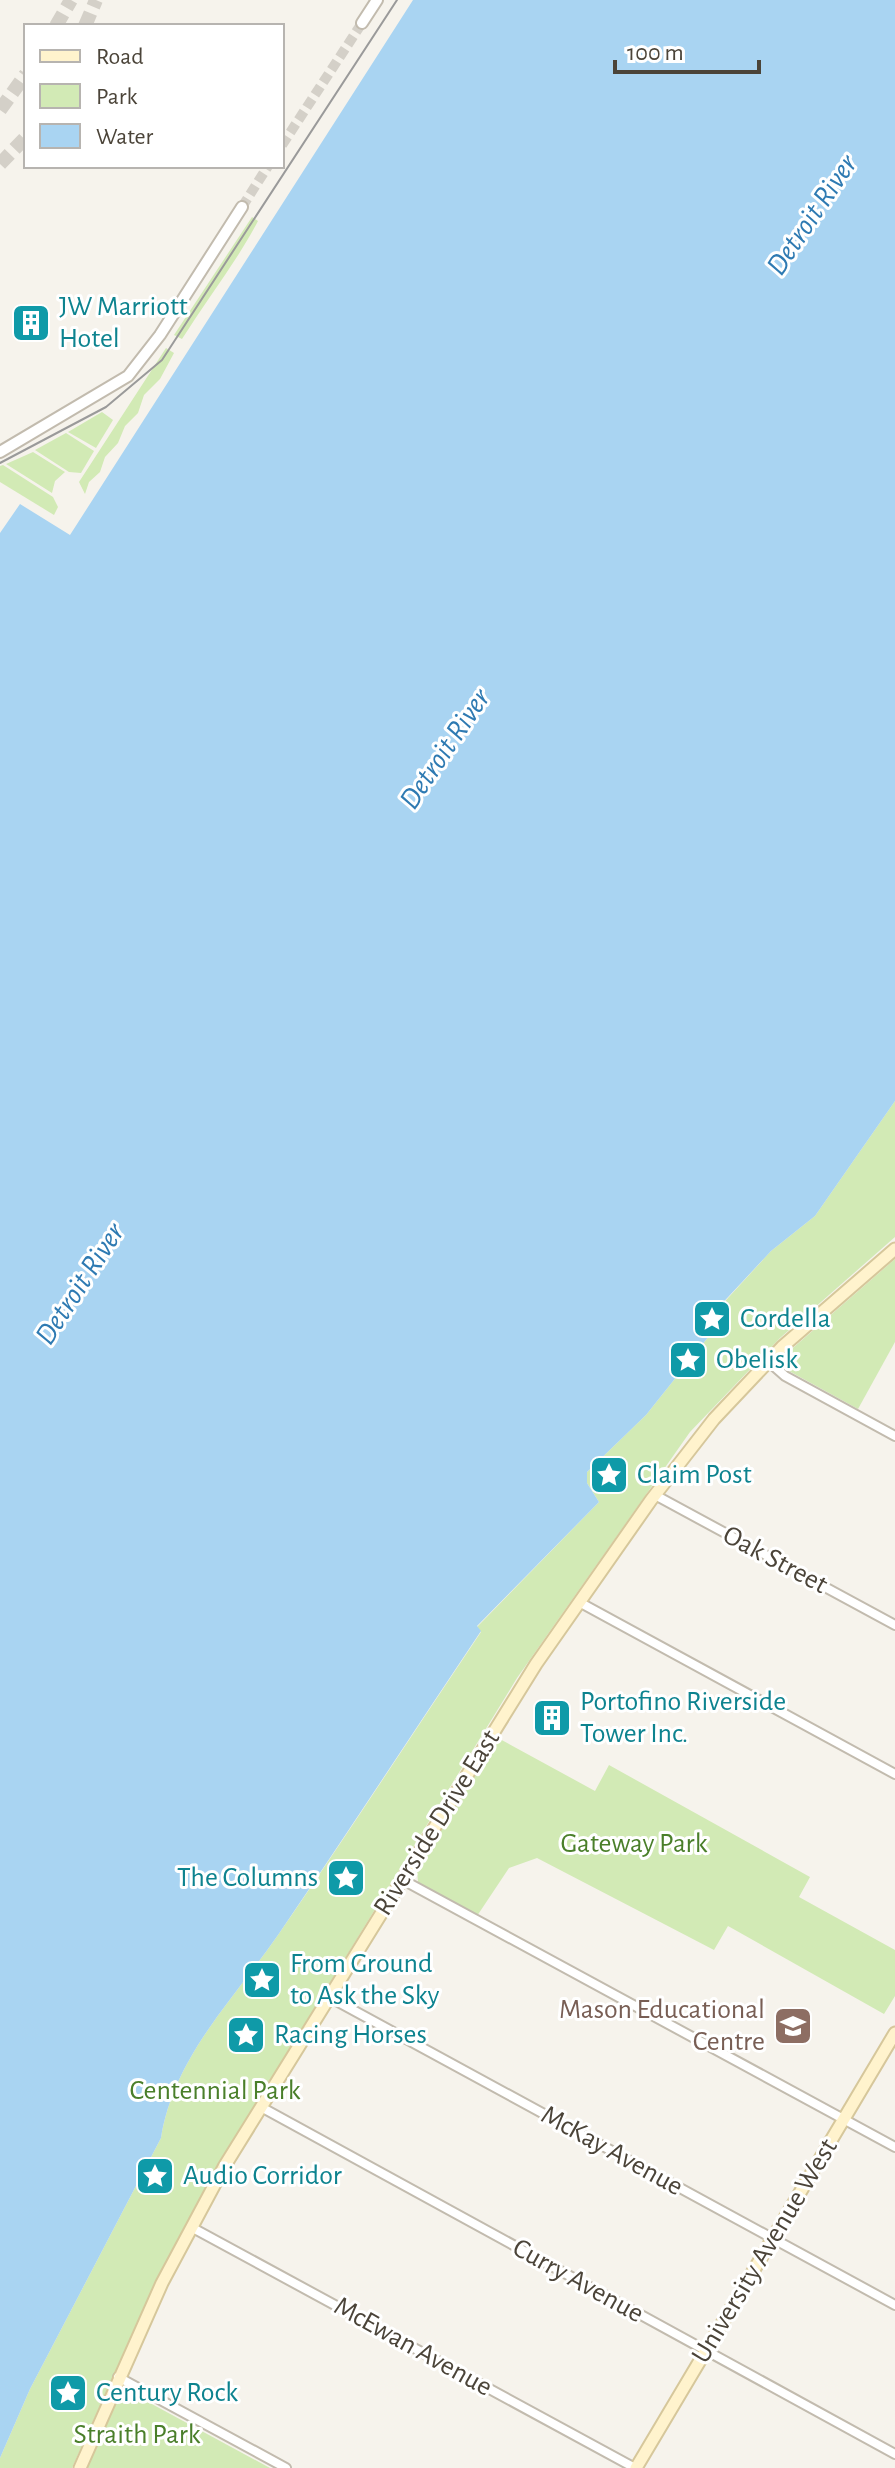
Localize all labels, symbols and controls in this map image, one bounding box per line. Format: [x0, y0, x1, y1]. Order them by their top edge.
legend [24, 24, 284, 168]
scale bar [615, 24, 759, 74]
text: 100 m [627, 41, 684, 65]
text: Road [96, 45, 144, 69]
text: Park [96, 85, 137, 109]
text: Water [96, 125, 154, 149]
water label: Detroit River [761, 148, 864, 281]
place label: JW Marriott Hotel [59, 293, 188, 353]
building icon: JW Marriott Hotel [10, 302, 52, 344]
water label: Detroit River [394, 682, 497, 815]
water label: Detroit River [30, 1217, 131, 1350]
place icon: Cordella [691, 1298, 733, 1340]
place label: Cordella [740, 1305, 831, 1333]
place icon: Obelisk [667, 1339, 709, 1381]
place label: Obelisk [716, 1346, 798, 1374]
place icon: Claim Post [588, 1454, 630, 1496]
place label: Claim Post [637, 1461, 752, 1489]
street label: Oak Street [718, 1521, 832, 1599]
place label: Portofino Riverside Tower Inc. [580, 1688, 786, 1748]
building icon: Portofino Riverside Tower Inc. [531, 1697, 573, 1739]
street label: Riverside Drive East [369, 1725, 505, 1921]
park label: Gateway Park [561, 1830, 708, 1858]
place icon: The Columns [325, 1857, 367, 1899]
place label: The Columns [177, 1864, 318, 1892]
place label: From Ground to Ask the Sky [290, 1950, 440, 2010]
place icon: From Ground to Ask the Sky [241, 1959, 283, 2001]
place label: Mason Educational Centre [559, 1996, 765, 2056]
school or university icon: Mason Educational Centre [772, 2005, 814, 2047]
place icon: Racing Horses [225, 2014, 267, 2056]
place label: Racing Horses [274, 2021, 427, 2049]
park label: Centennial Park [130, 2077, 301, 2105]
street label: McKay Avenue [536, 2101, 688, 2201]
street label: University Avenue West [687, 2134, 843, 2368]
place icon: Audio Corridor [134, 2155, 176, 2197]
place label: Audio Corridor [183, 2162, 342, 2190]
street label: Curry Avenue [508, 2234, 648, 2328]
street label: McEwan Avenue [329, 2292, 497, 2402]
place icon: Century Rock [47, 2372, 89, 2414]
place label: Century Rock [96, 2379, 238, 2407]
park label: Straith Park [73, 2421, 201, 2449]

